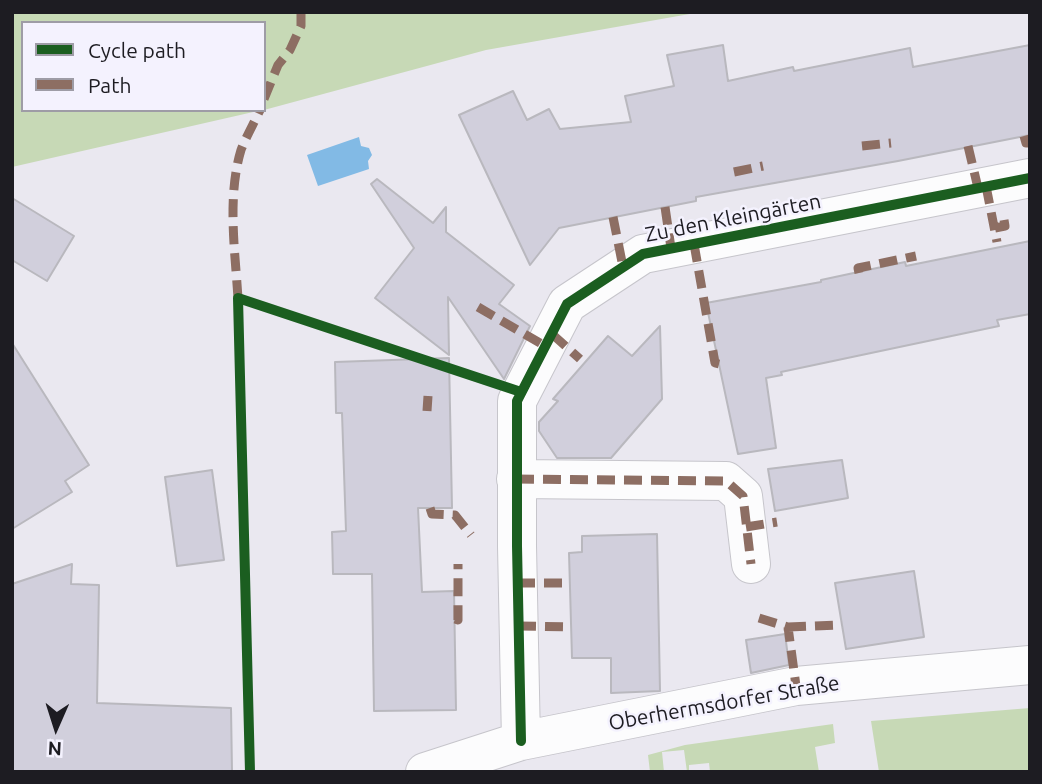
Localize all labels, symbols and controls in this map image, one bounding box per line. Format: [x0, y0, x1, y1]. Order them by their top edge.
legend [21, 21, 266, 112]
text: Cycle path [88, 38, 186, 62]
text: Path [88, 73, 131, 97]
street label: Zu den Kleingärten [643, 189, 823, 247]
street label: Oberhermsdorfer Straße [607, 670, 841, 736]
north arrow [21, 693, 91, 763]
text: N [47, 738, 63, 760]

